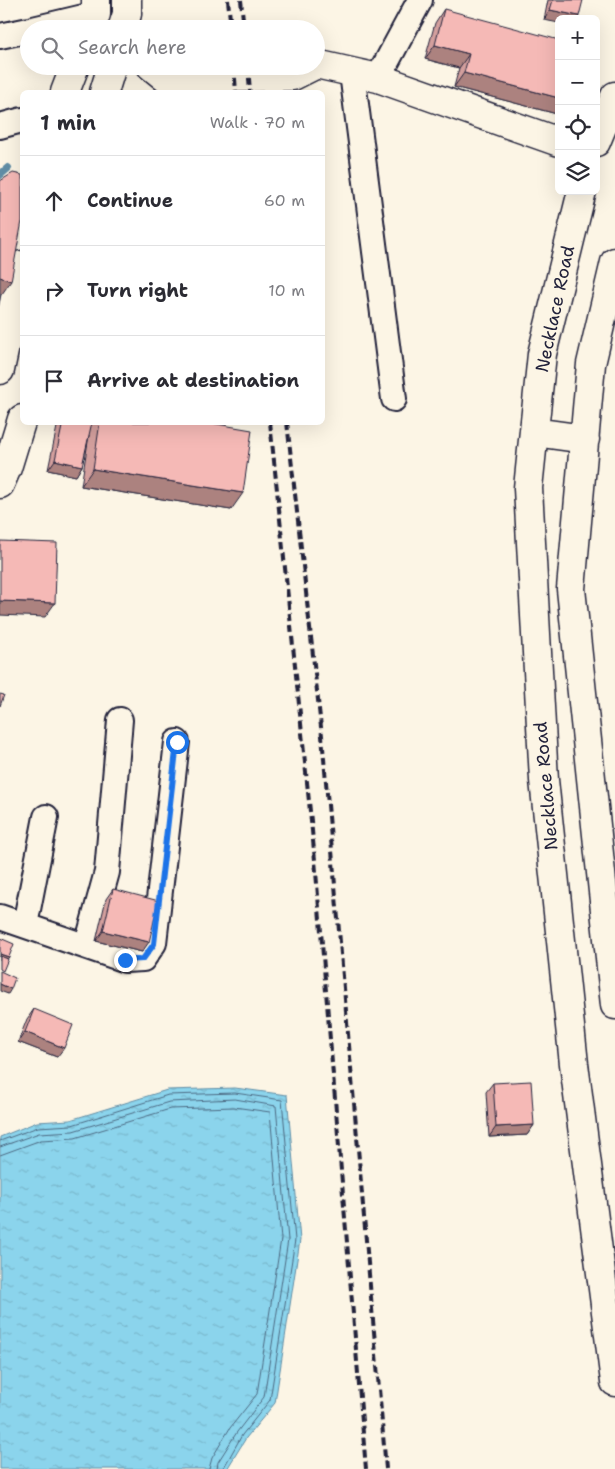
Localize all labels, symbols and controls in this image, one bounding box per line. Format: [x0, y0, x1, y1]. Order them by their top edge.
map controls [555, 15, 600, 195]
button: + [555, 15, 600, 60]
search box [20, 20, 325, 75]
icon: search [38, 34, 66, 62]
text: Search here [78, 35, 187, 60]
button: − [555, 60, 600, 105]
button: locate [555, 105, 600, 150]
text: 1 min [40, 109, 96, 137]
text: Walk · 70 m [210, 112, 305, 133]
button: layers [555, 150, 600, 195]
icon: ahead [40, 187, 68, 215]
text: Continue [87, 188, 173, 213]
text: 60 m [264, 190, 305, 211]
street label: Necklace Road [530, 243, 580, 375]
icon: right [40, 277, 68, 305]
text: Turn right [87, 278, 188, 303]
text: 10 m [268, 280, 305, 301]
icon: arrive [40, 367, 68, 395]
text: Arrive at destination [87, 368, 299, 393]
street label: Necklace Road [528, 721, 564, 851]
route start [166, 731, 189, 754]
route end [114, 949, 137, 972]

